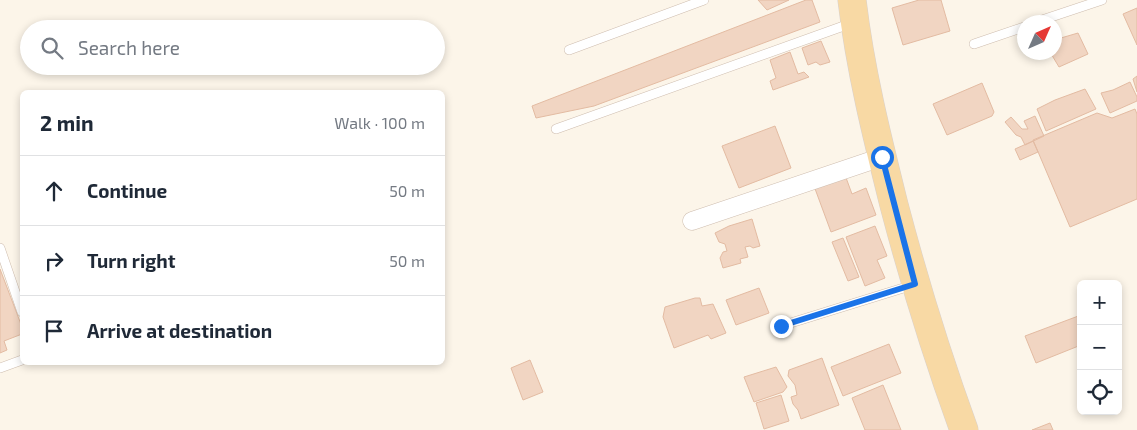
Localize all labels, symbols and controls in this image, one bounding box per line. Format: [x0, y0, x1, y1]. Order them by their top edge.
north arrow [1017, 15, 1062, 60]
search box [20, 20, 445, 75]
icon: search [38, 34, 66, 62]
text: Search here [78, 36, 180, 59]
text: 2 min [40, 110, 94, 135]
text: Walk · 100 m [334, 113, 425, 132]
route start [871, 146, 894, 169]
icon: ahead [40, 177, 68, 205]
text: Continue [87, 179, 167, 202]
text: 50 m [389, 181, 425, 200]
icon: right [40, 247, 68, 275]
text: Turn right [87, 249, 175, 272]
text: 50 m [389, 251, 425, 270]
map controls [1077, 280, 1122, 415]
button: + [1077, 280, 1122, 325]
route end [770, 315, 793, 338]
icon: arrive [40, 317, 68, 345]
text: Arrive at destination [87, 319, 272, 342]
button: − [1077, 325, 1122, 370]
button: locate [1077, 370, 1122, 415]

